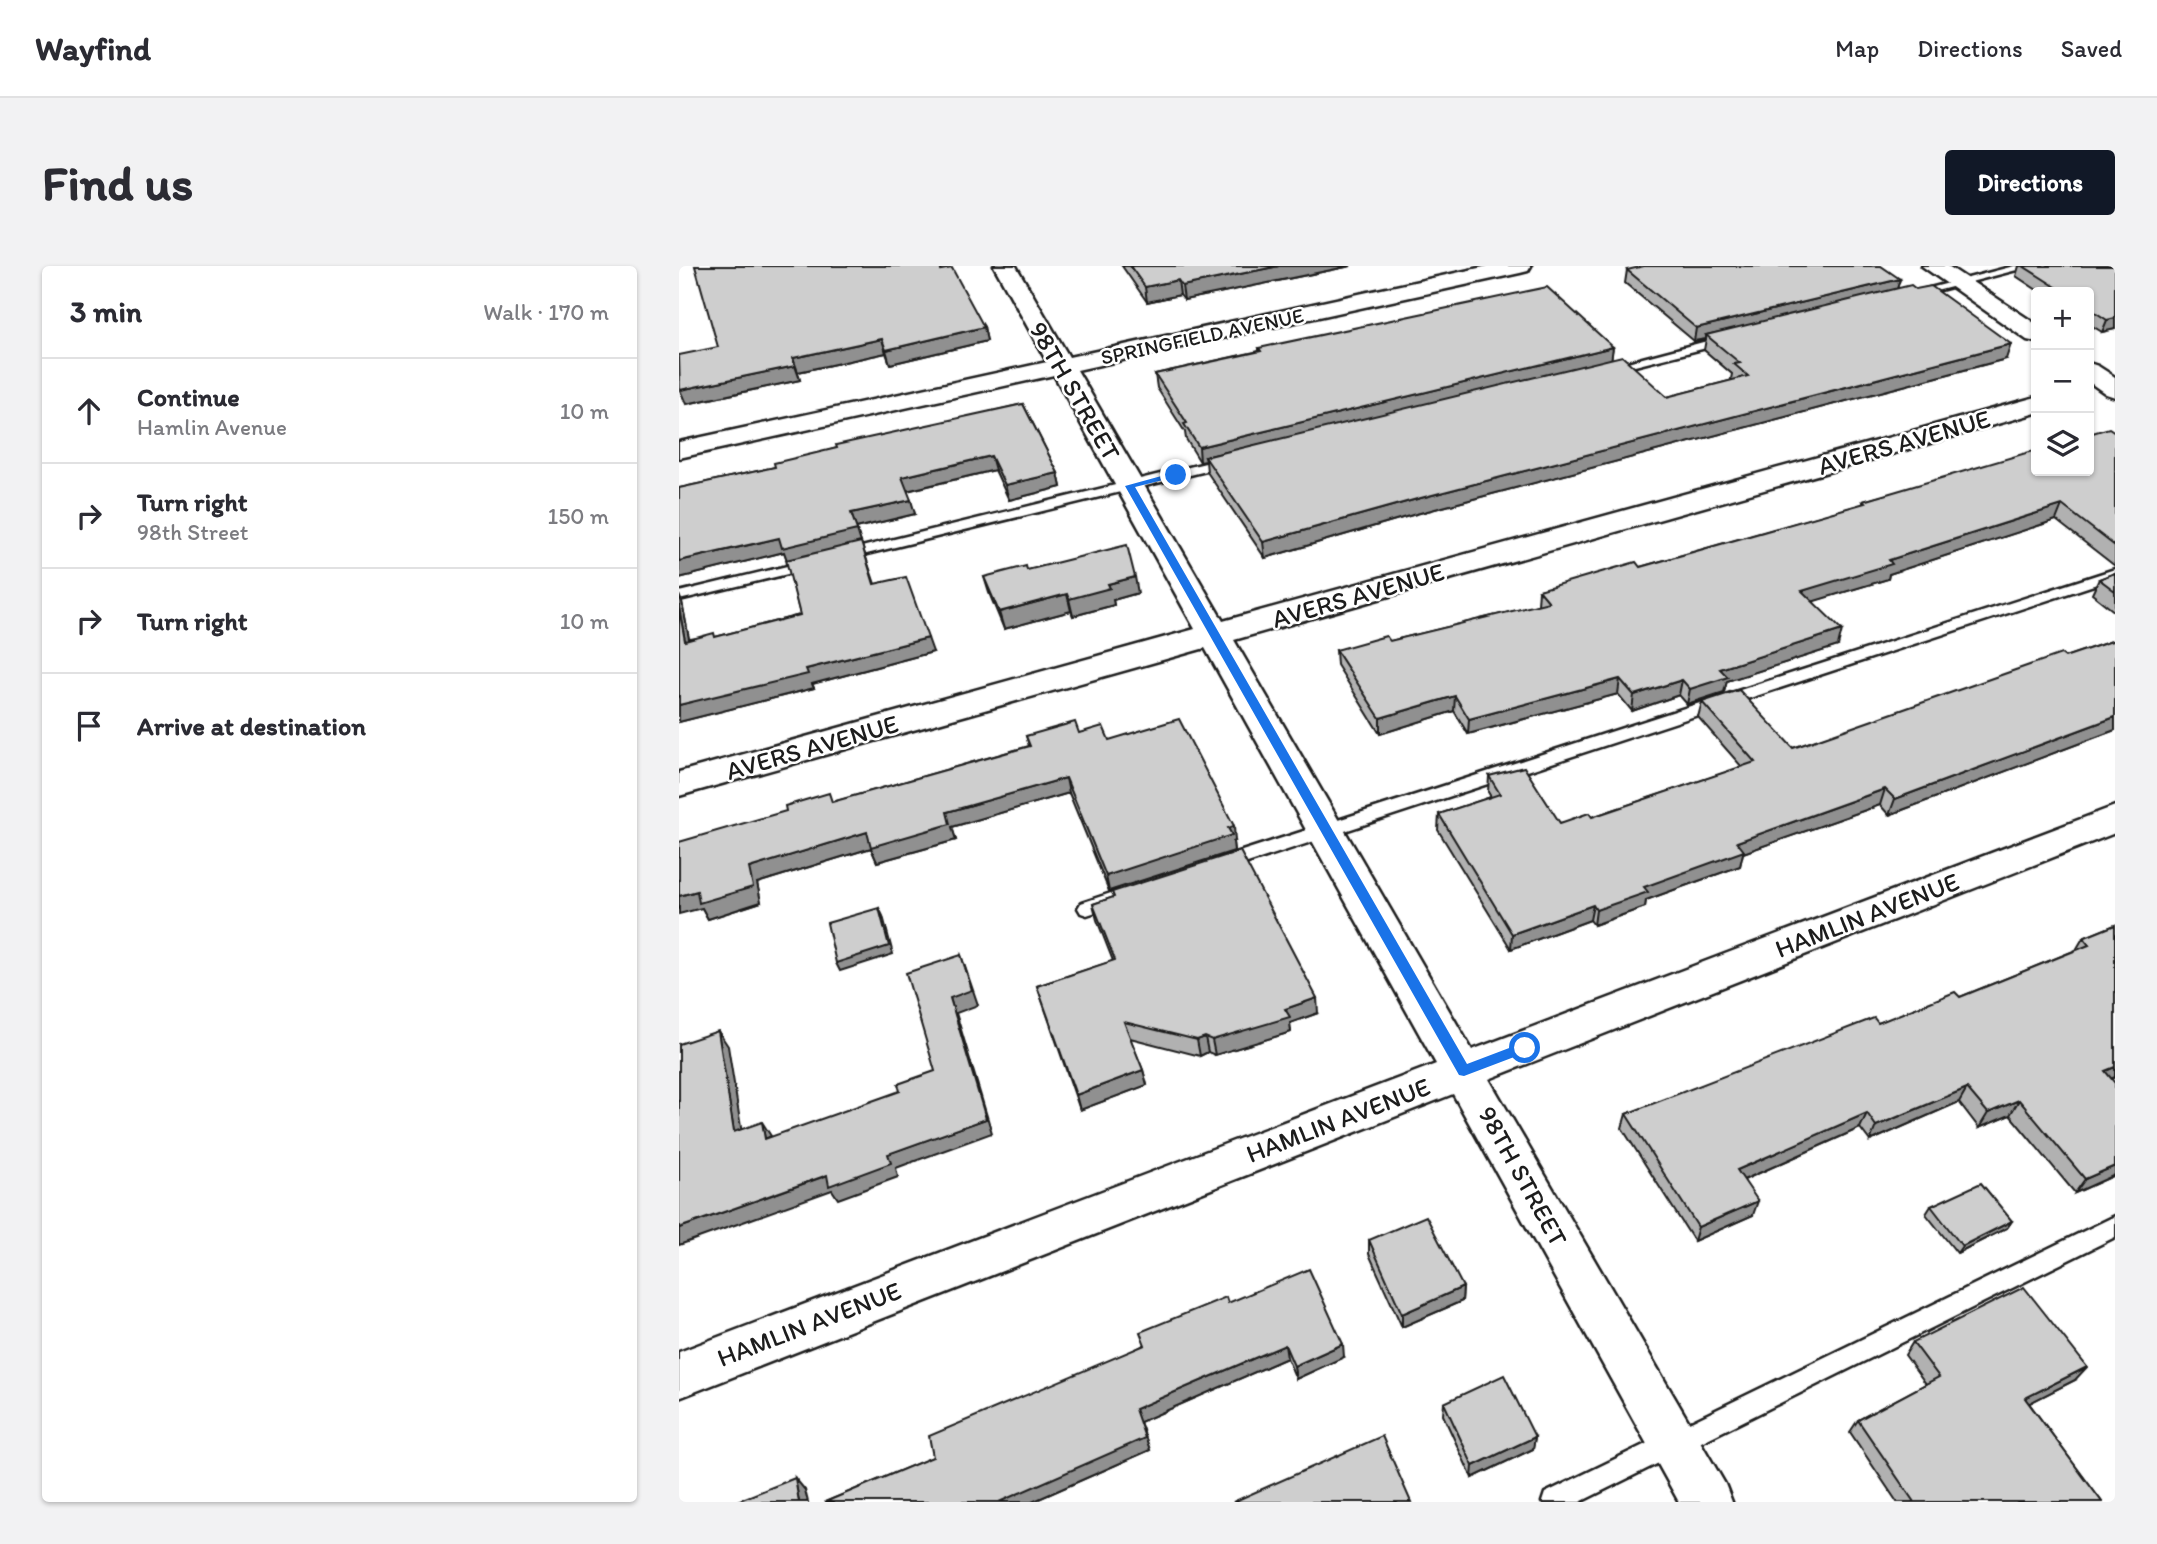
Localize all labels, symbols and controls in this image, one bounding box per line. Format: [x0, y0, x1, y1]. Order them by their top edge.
text: Wayfind [35, 29, 151, 68]
text: Map [1835, 34, 1879, 63]
text: Directions [1917, 34, 2023, 63]
text: Saved [2061, 34, 2122, 63]
button: Directions [1945, 150, 2115, 215]
text: Find us [42, 153, 193, 212]
map controls [2031, 287, 2094, 476]
button: + [2031, 287, 2094, 350]
text: 3 min [70, 293, 142, 330]
text: Walk · 170 m [483, 298, 609, 326]
street label: SPRINGFIELD AVENUE [1098, 302, 1306, 370]
street label: 98TH STREET [1022, 316, 1128, 467]
button: − [2031, 350, 2094, 413]
text: Continue [137, 381, 240, 413]
icon: ahead [70, 392, 108, 430]
text: 10 m [560, 397, 609, 425]
street label: AVERS AVENUE [1814, 402, 1994, 482]
text: Hamlin Avenue [137, 413, 287, 441]
button: layers [2031, 413, 2094, 476]
route end [1160, 459, 1191, 490]
text: Turn right [137, 486, 248, 518]
icon: right [70, 497, 108, 535]
text: 150 m [548, 502, 609, 530]
text: 98th Street [137, 518, 248, 546]
street label: AVERS AVENUE [1268, 555, 1448, 635]
icon: right [70, 602, 108, 640]
text: Turn right [137, 605, 248, 637]
text: 10 m [560, 607, 609, 635]
icon: arrive [70, 707, 108, 745]
street label: AVERS AVENUE [722, 707, 902, 787]
text: Arrive at destination [137, 710, 366, 742]
street label: HAMLIN AVENUE [1771, 865, 1963, 965]
route start [1509, 1032, 1540, 1063]
street label: HAMLIN AVENUE [1242, 1070, 1434, 1170]
street label: 98TH STREET [1471, 1100, 1575, 1252]
street label: HAMLIN AVENUE [713, 1274, 905, 1374]

